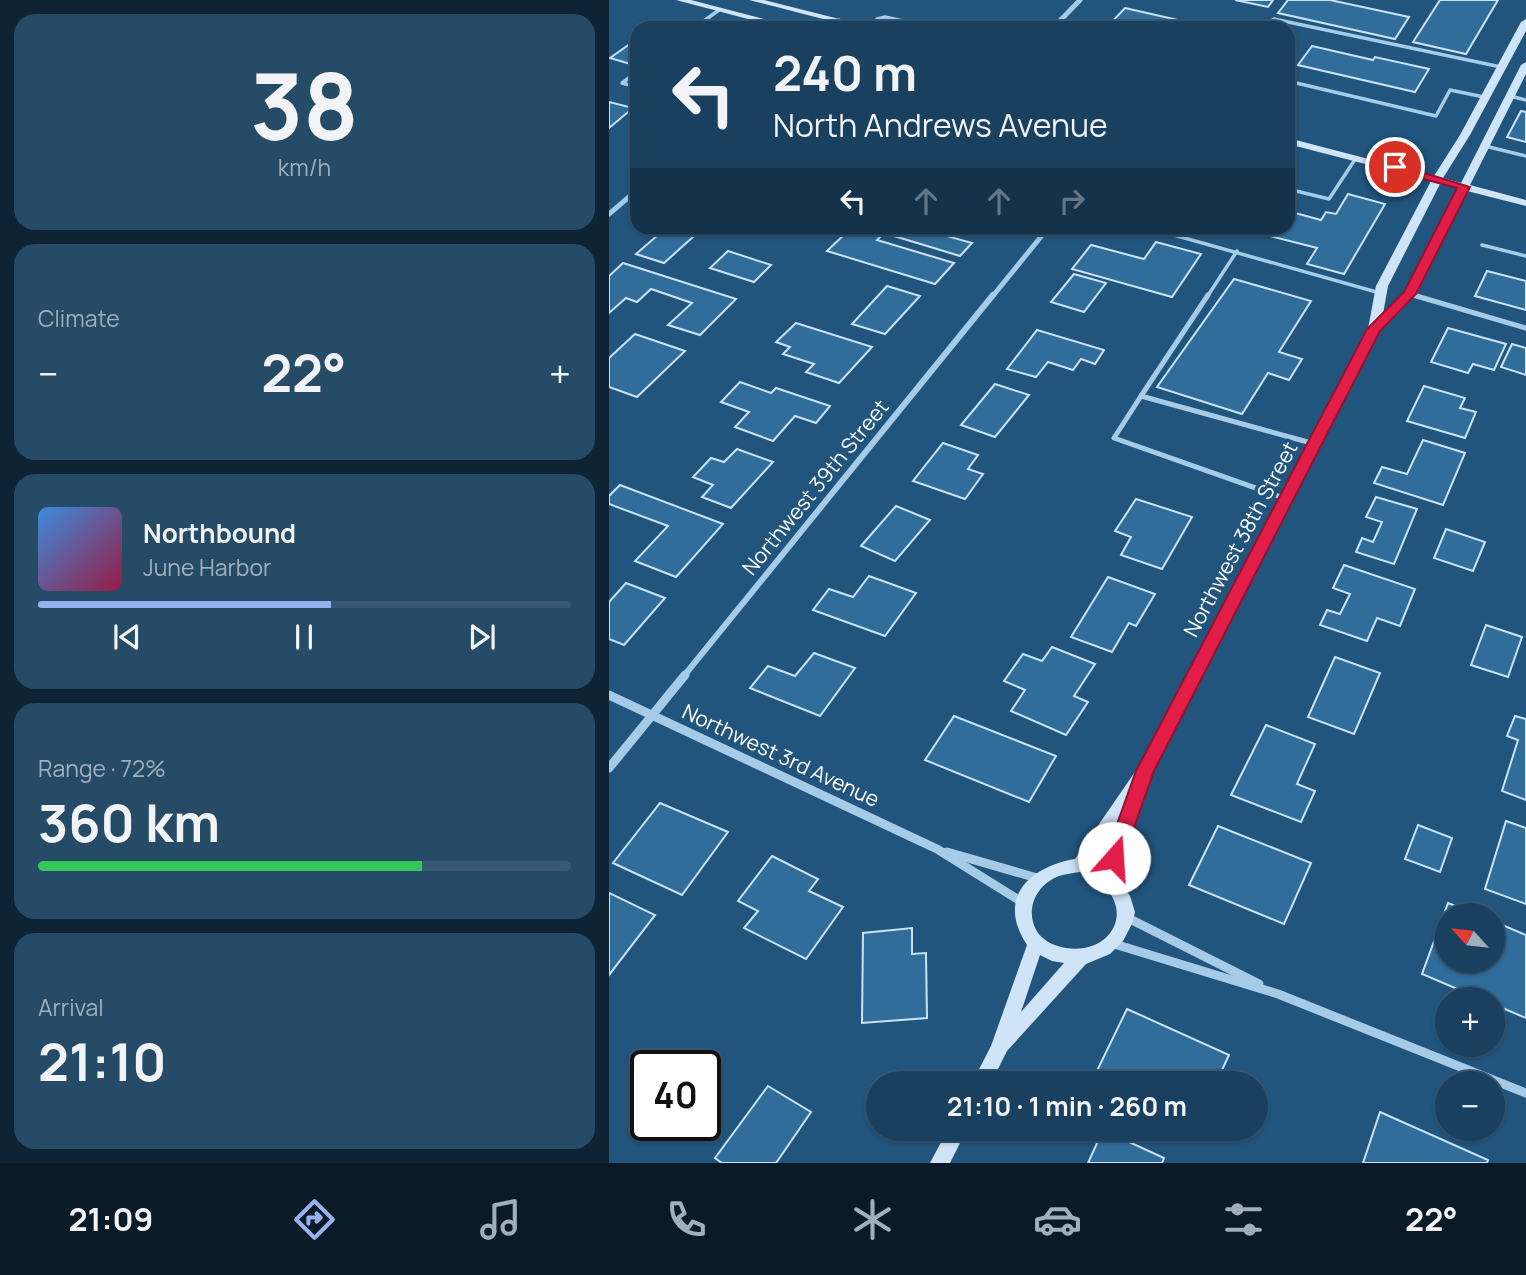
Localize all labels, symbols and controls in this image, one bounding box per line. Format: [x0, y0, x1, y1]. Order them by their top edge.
text: 240 m [773, 39, 917, 106]
text: 38 [250, 43, 359, 167]
icon: left [658, 49, 749, 140]
text: North Andrews Avenue [773, 103, 1108, 147]
pin [1365, 137, 1425, 197]
icon: arrive [1376, 148, 1414, 186]
text: km/h [278, 151, 331, 183]
icon: left [834, 182, 872, 220]
icon: ahead [907, 182, 945, 220]
icon: ahead [980, 182, 1018, 220]
icon: right [1053, 182, 1091, 220]
text: Climate [38, 302, 120, 334]
text: 22° [261, 337, 346, 408]
text: − [38, 347, 59, 399]
text: + [549, 347, 571, 399]
street label: Northwest 39th Street [735, 393, 895, 581]
street label: Northwest 38th Street [1177, 436, 1303, 642]
text: Northbound [143, 515, 296, 551]
text: June Harbor [143, 551, 271, 583]
icon: previous [108, 618, 146, 656]
icon: pause [285, 618, 323, 656]
icon: next [463, 618, 501, 656]
street label: Northwest 3rd Avenue [678, 697, 884, 813]
text: Range · 72% [38, 752, 166, 784]
text: 360 km [38, 787, 220, 858]
position arrow [1077, 821, 1151, 895]
north arrow [1435, 903, 1505, 973]
map controls [1435, 903, 1505, 1141]
button: + [1435, 987, 1505, 1057]
text: Arrival [38, 991, 104, 1023]
text: 21:10 [38, 1026, 167, 1097]
speed limit sign: 40 [630, 1050, 721, 1141]
button: − [1435, 1071, 1505, 1141]
text: 21:10 · 1 min · 260 m [947, 1088, 1187, 1124]
icon: directions [290, 1195, 339, 1244]
icon: music [476, 1195, 525, 1244]
icon: phone [662, 1195, 711, 1244]
icon: climate [848, 1195, 897, 1244]
icon: car [1033, 1195, 1082, 1244]
icon: filters [1219, 1195, 1268, 1244]
text: 21:09 [68, 1197, 153, 1241]
text: 22° [1405, 1197, 1458, 1241]

